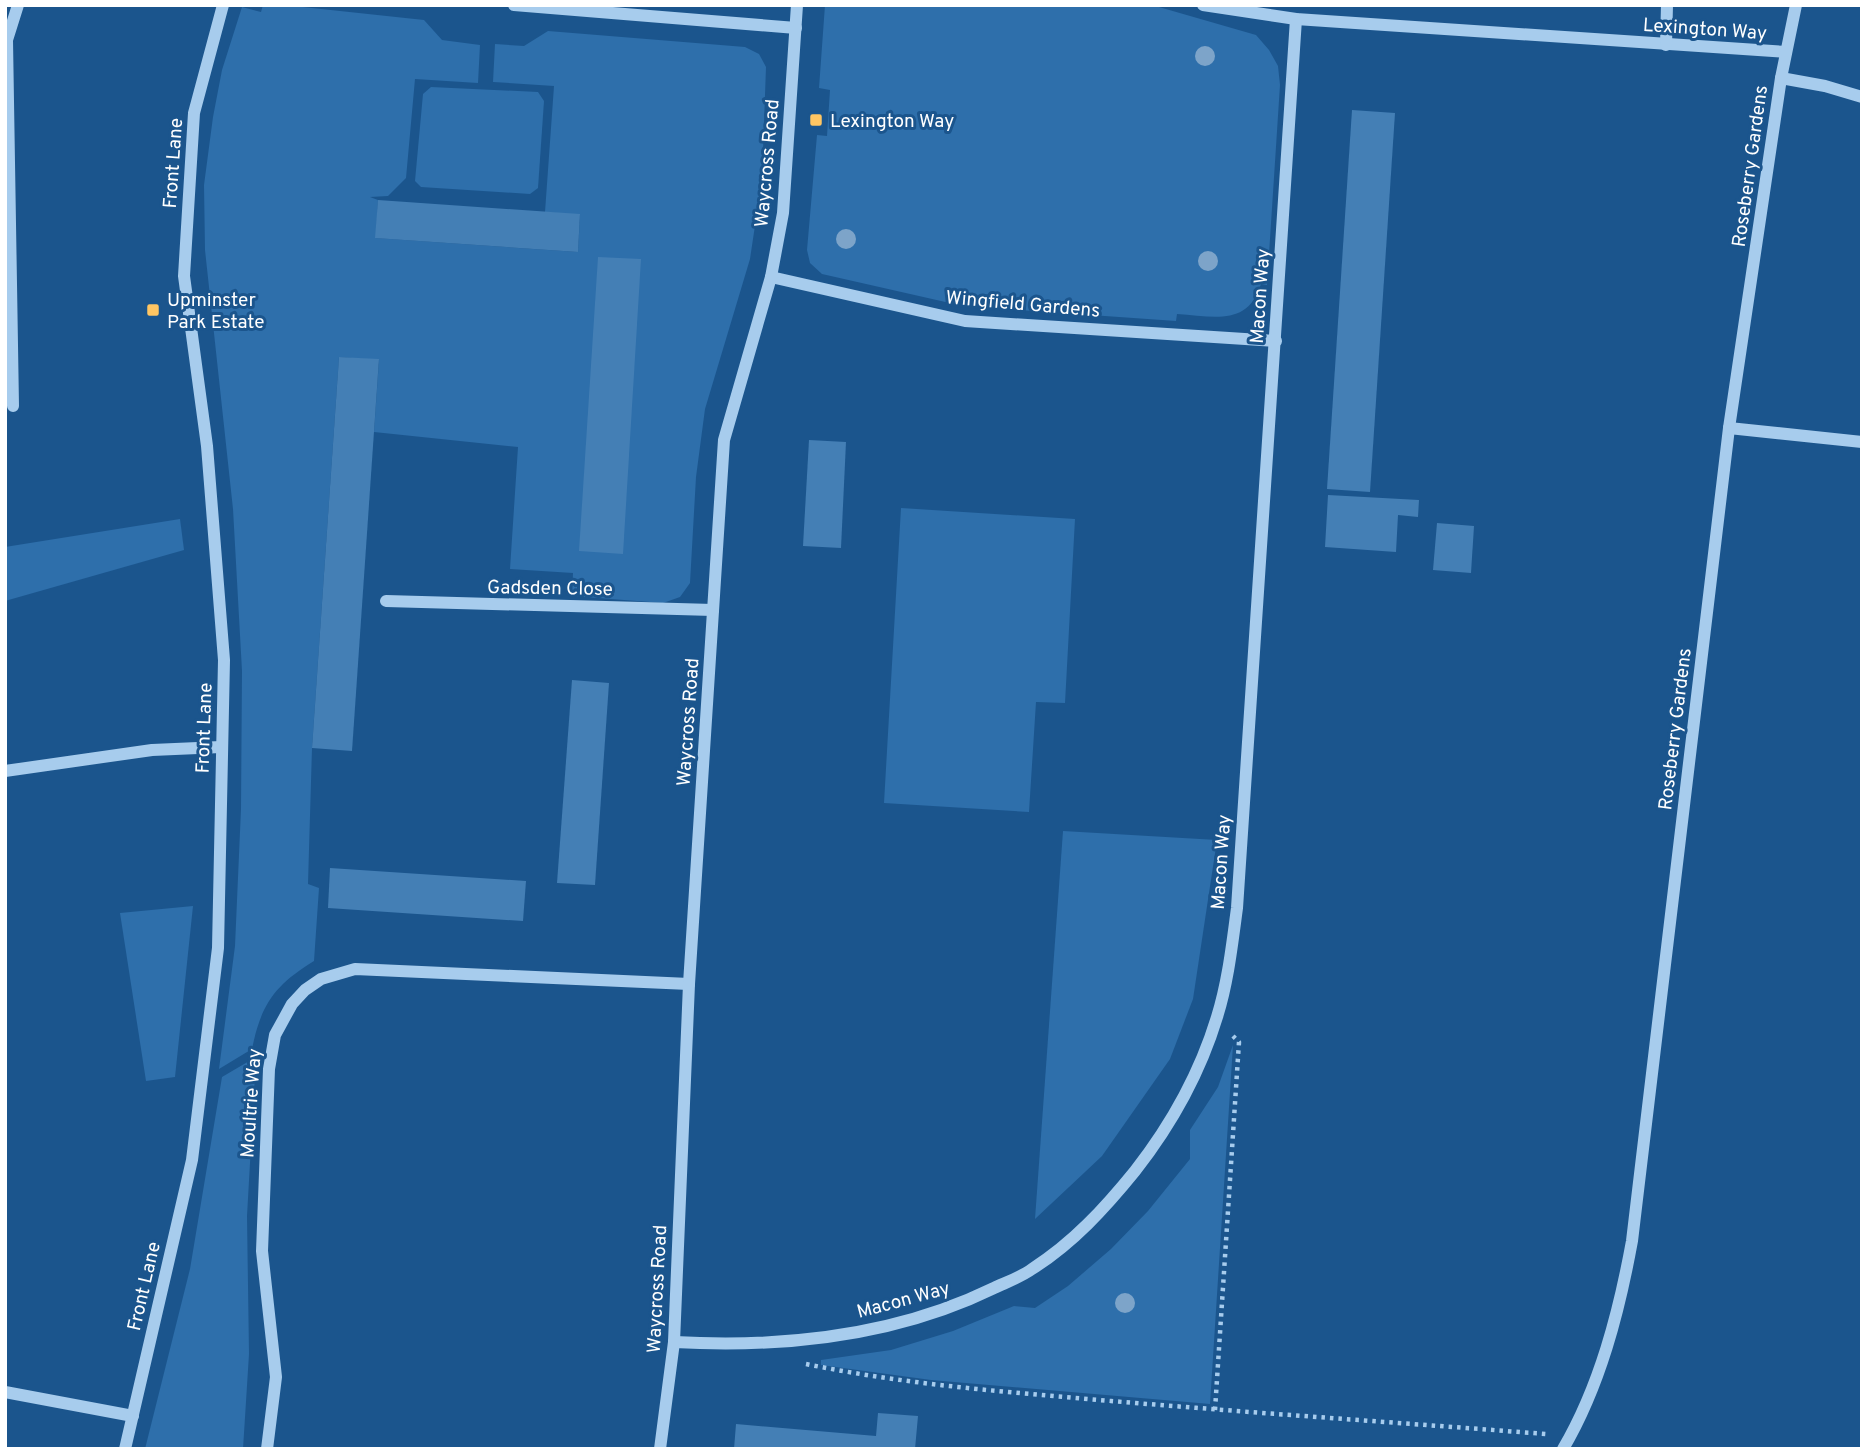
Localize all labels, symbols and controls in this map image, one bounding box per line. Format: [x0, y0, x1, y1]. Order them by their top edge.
street label: Lexington Way [1642, 14, 1768, 46]
street label: Roseberry Gardens [1728, 84, 1774, 249]
street label: Waycross Road [750, 98, 786, 228]
place label: Lexington Way [830, 110, 954, 134]
marker: Lexington Way [808, 112, 824, 128]
street label: Front Lane [159, 117, 189, 209]
street label: Macon Way [1246, 248, 1276, 345]
street label: Wingfield Gardens [945, 286, 1101, 324]
place label: Upminster Park Estate [167, 289, 264, 335]
marker: Upminster Park Estate [145, 302, 161, 318]
street label: Gadsden Close [487, 576, 613, 602]
street label: Roseberry Gardens [1654, 647, 1698, 812]
street label: Waycross Road [673, 657, 705, 787]
street label: Front Lane [191, 682, 219, 774]
street label: Macon Way [1207, 814, 1237, 911]
street label: Moultrie Way [236, 1047, 268, 1159]
street label: Waycross Road [643, 1224, 673, 1354]
street label: Front Lane [123, 1240, 167, 1333]
street label: Macon Way [854, 1277, 953, 1325]

